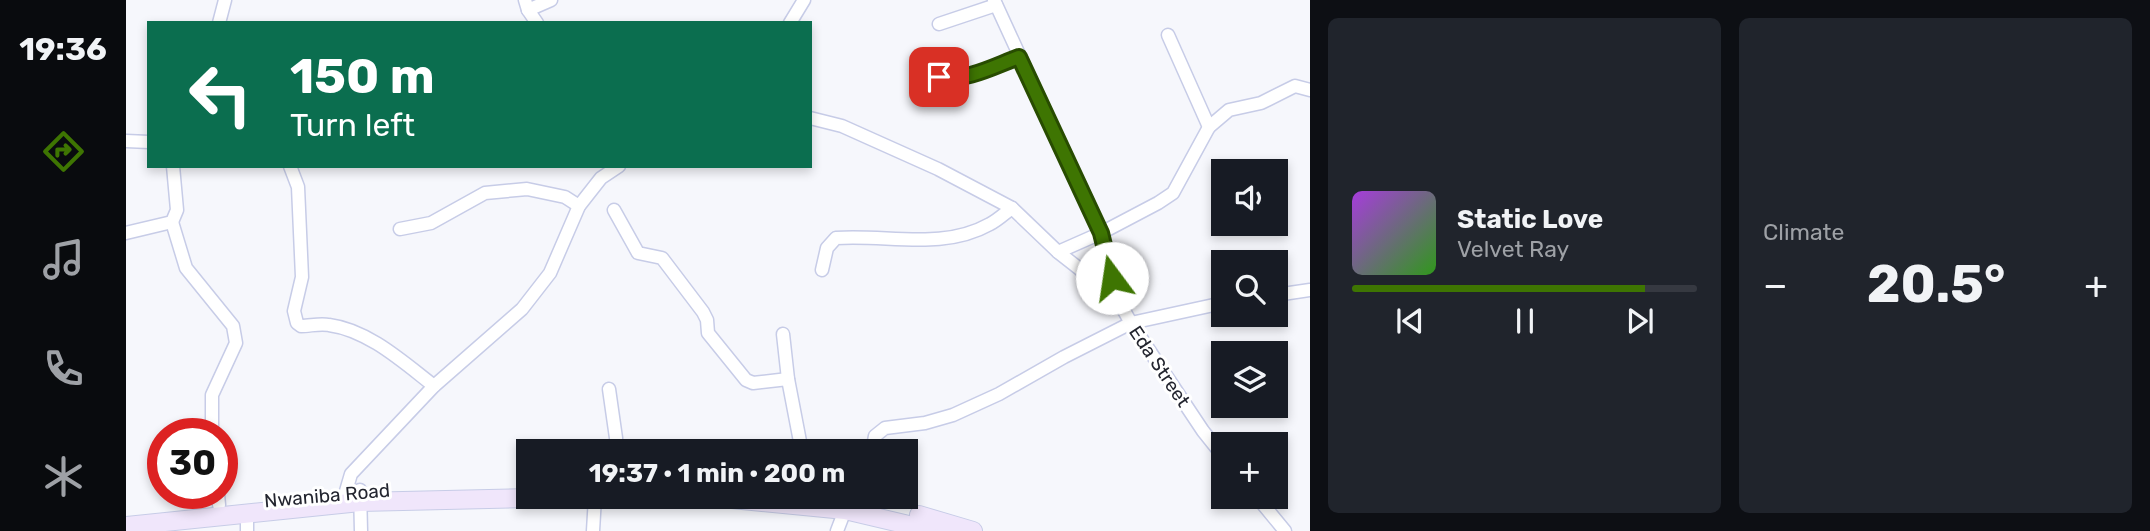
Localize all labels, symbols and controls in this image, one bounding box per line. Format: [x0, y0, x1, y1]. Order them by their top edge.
text: 19:36 [19, 30, 107, 68]
text: 150 m [290, 47, 435, 105]
pin [909, 47, 969, 107]
icon: left [175, 49, 266, 140]
icon: arrive [920, 58, 958, 96]
text: Turn left [290, 106, 415, 144]
icon: directions [39, 127, 88, 176]
map controls [1211, 159, 1288, 509]
button: sound [1211, 159, 1288, 236]
text: Static Love [1457, 204, 1603, 235]
text: Climate [1763, 218, 1844, 246]
icon: music [39, 235, 88, 284]
text: Velvet Ray [1457, 235, 1569, 263]
position arrow [1075, 241, 1149, 315]
button: search [1211, 250, 1288, 327]
text: 20.5° [1867, 253, 2005, 315]
text: − [1763, 262, 1788, 308]
text: + [2084, 262, 2108, 308]
icon: previous [1391, 302, 1429, 340]
icon: pause [1506, 302, 1544, 340]
icon: next [1621, 302, 1659, 340]
street label: Eda Street [1124, 321, 1195, 412]
button: layers [1211, 341, 1288, 418]
icon: phone [39, 344, 88, 393]
speed limit sign: 30 [147, 418, 238, 509]
button: + [1211, 432, 1288, 509]
icon: climate [39, 452, 88, 501]
text: 19:37 · 1 min · 200 m [589, 458, 845, 489]
street label: Nwaniba Road [263, 479, 391, 512]

